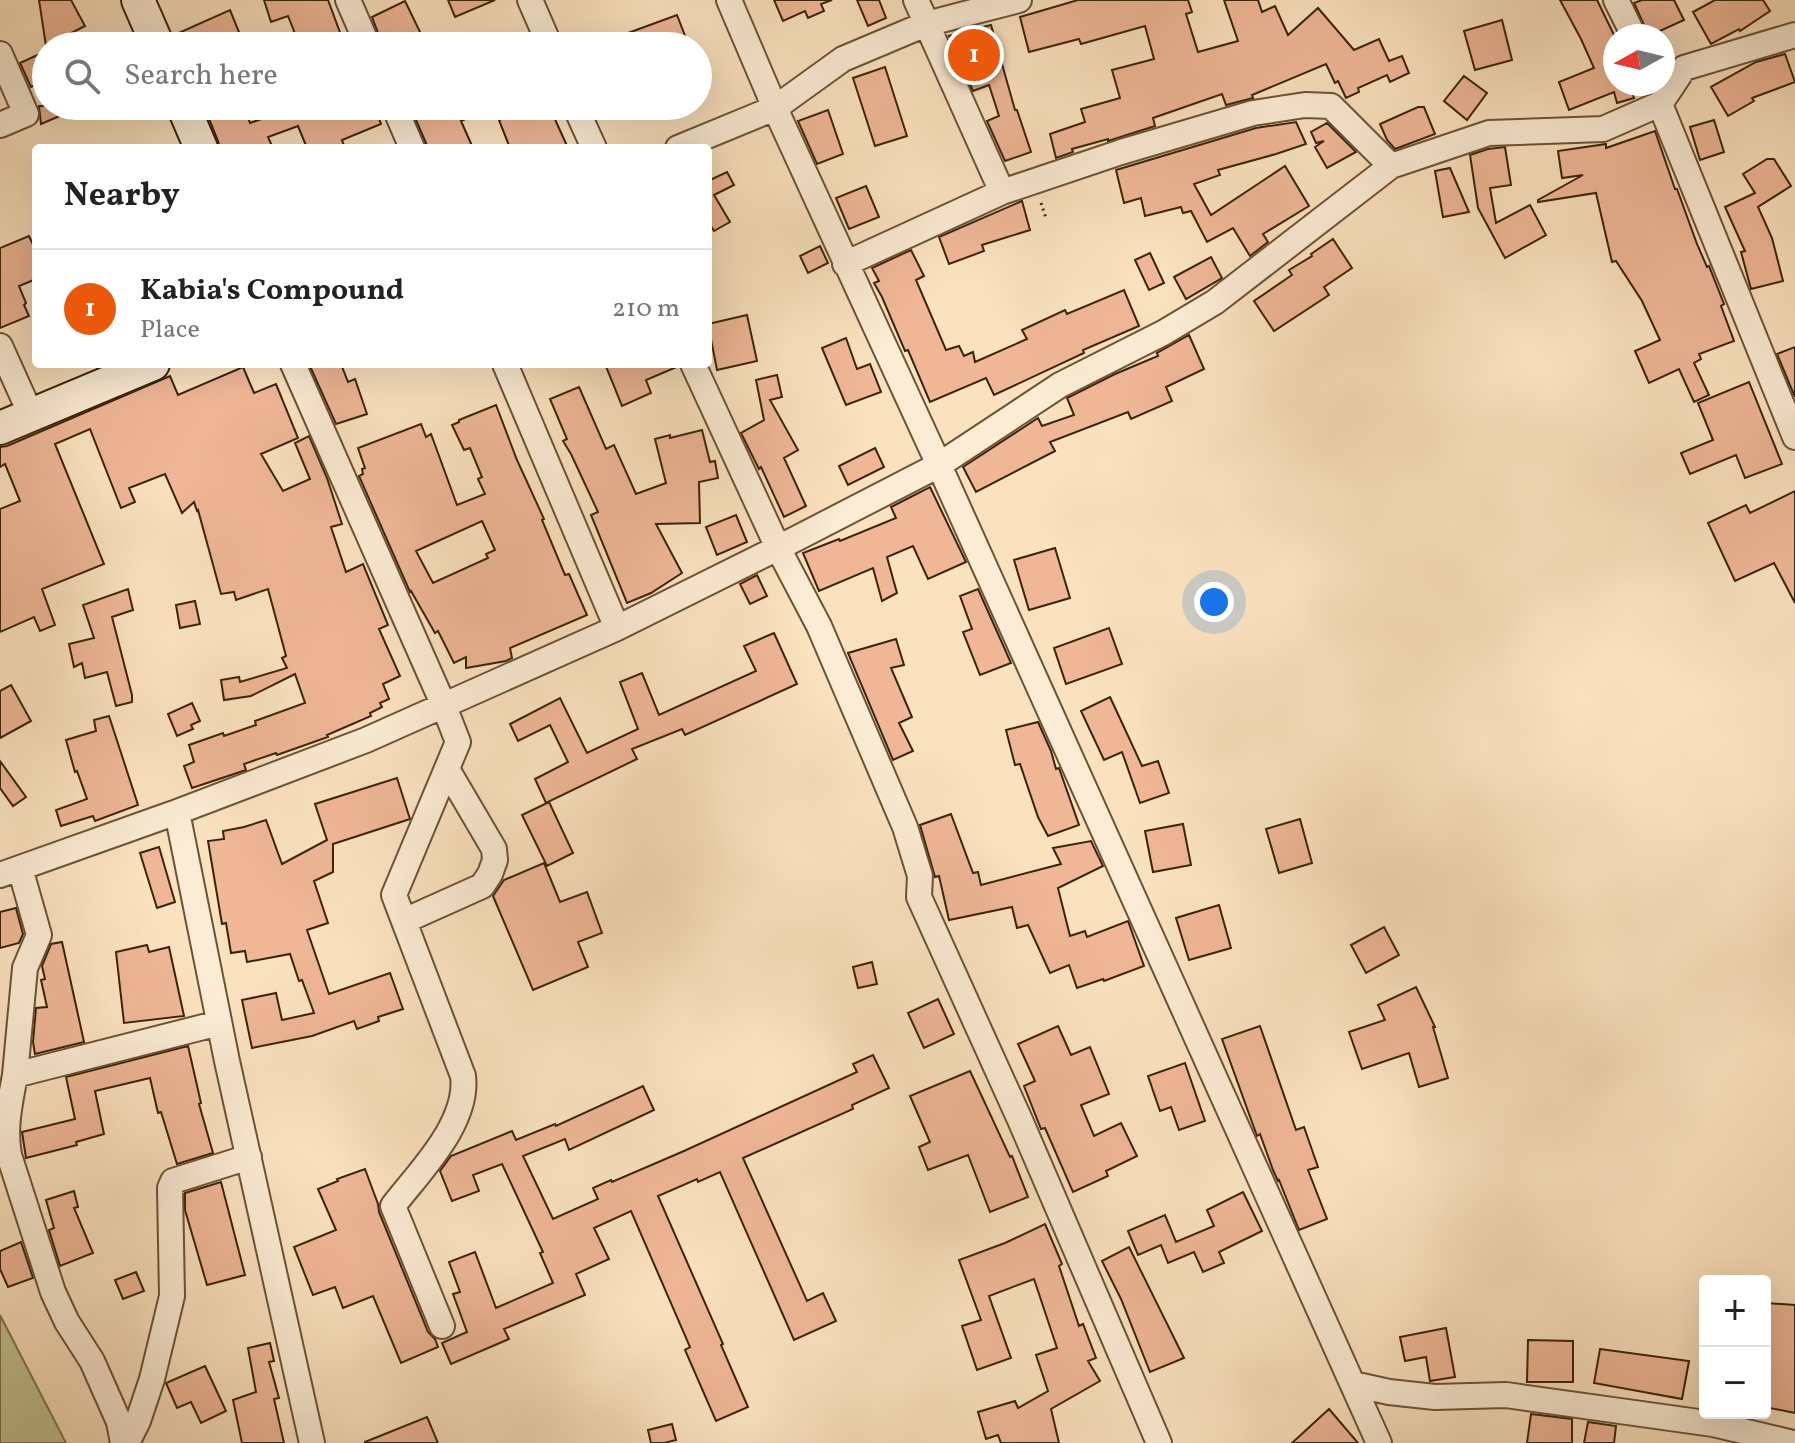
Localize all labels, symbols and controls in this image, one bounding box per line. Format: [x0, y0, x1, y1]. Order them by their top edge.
north arrow [1603, 24, 1675, 96]
pin: 1 [948, 25, 1000, 85]
search box [32, 32, 712, 120]
icon: search [60, 54, 104, 98]
text: Search here [124, 55, 278, 97]
text: Nearby [64, 173, 180, 220]
text: Kabia's Compound [140, 270, 404, 312]
text: 1 [85, 291, 95, 327]
text: 210 m [612, 291, 680, 327]
text: Place [140, 312, 200, 348]
your location [1194, 582, 1234, 622]
map controls [1699, 1275, 1771, 1419]
button: + [1699, 1275, 1771, 1347]
button: − [1699, 1347, 1771, 1419]

